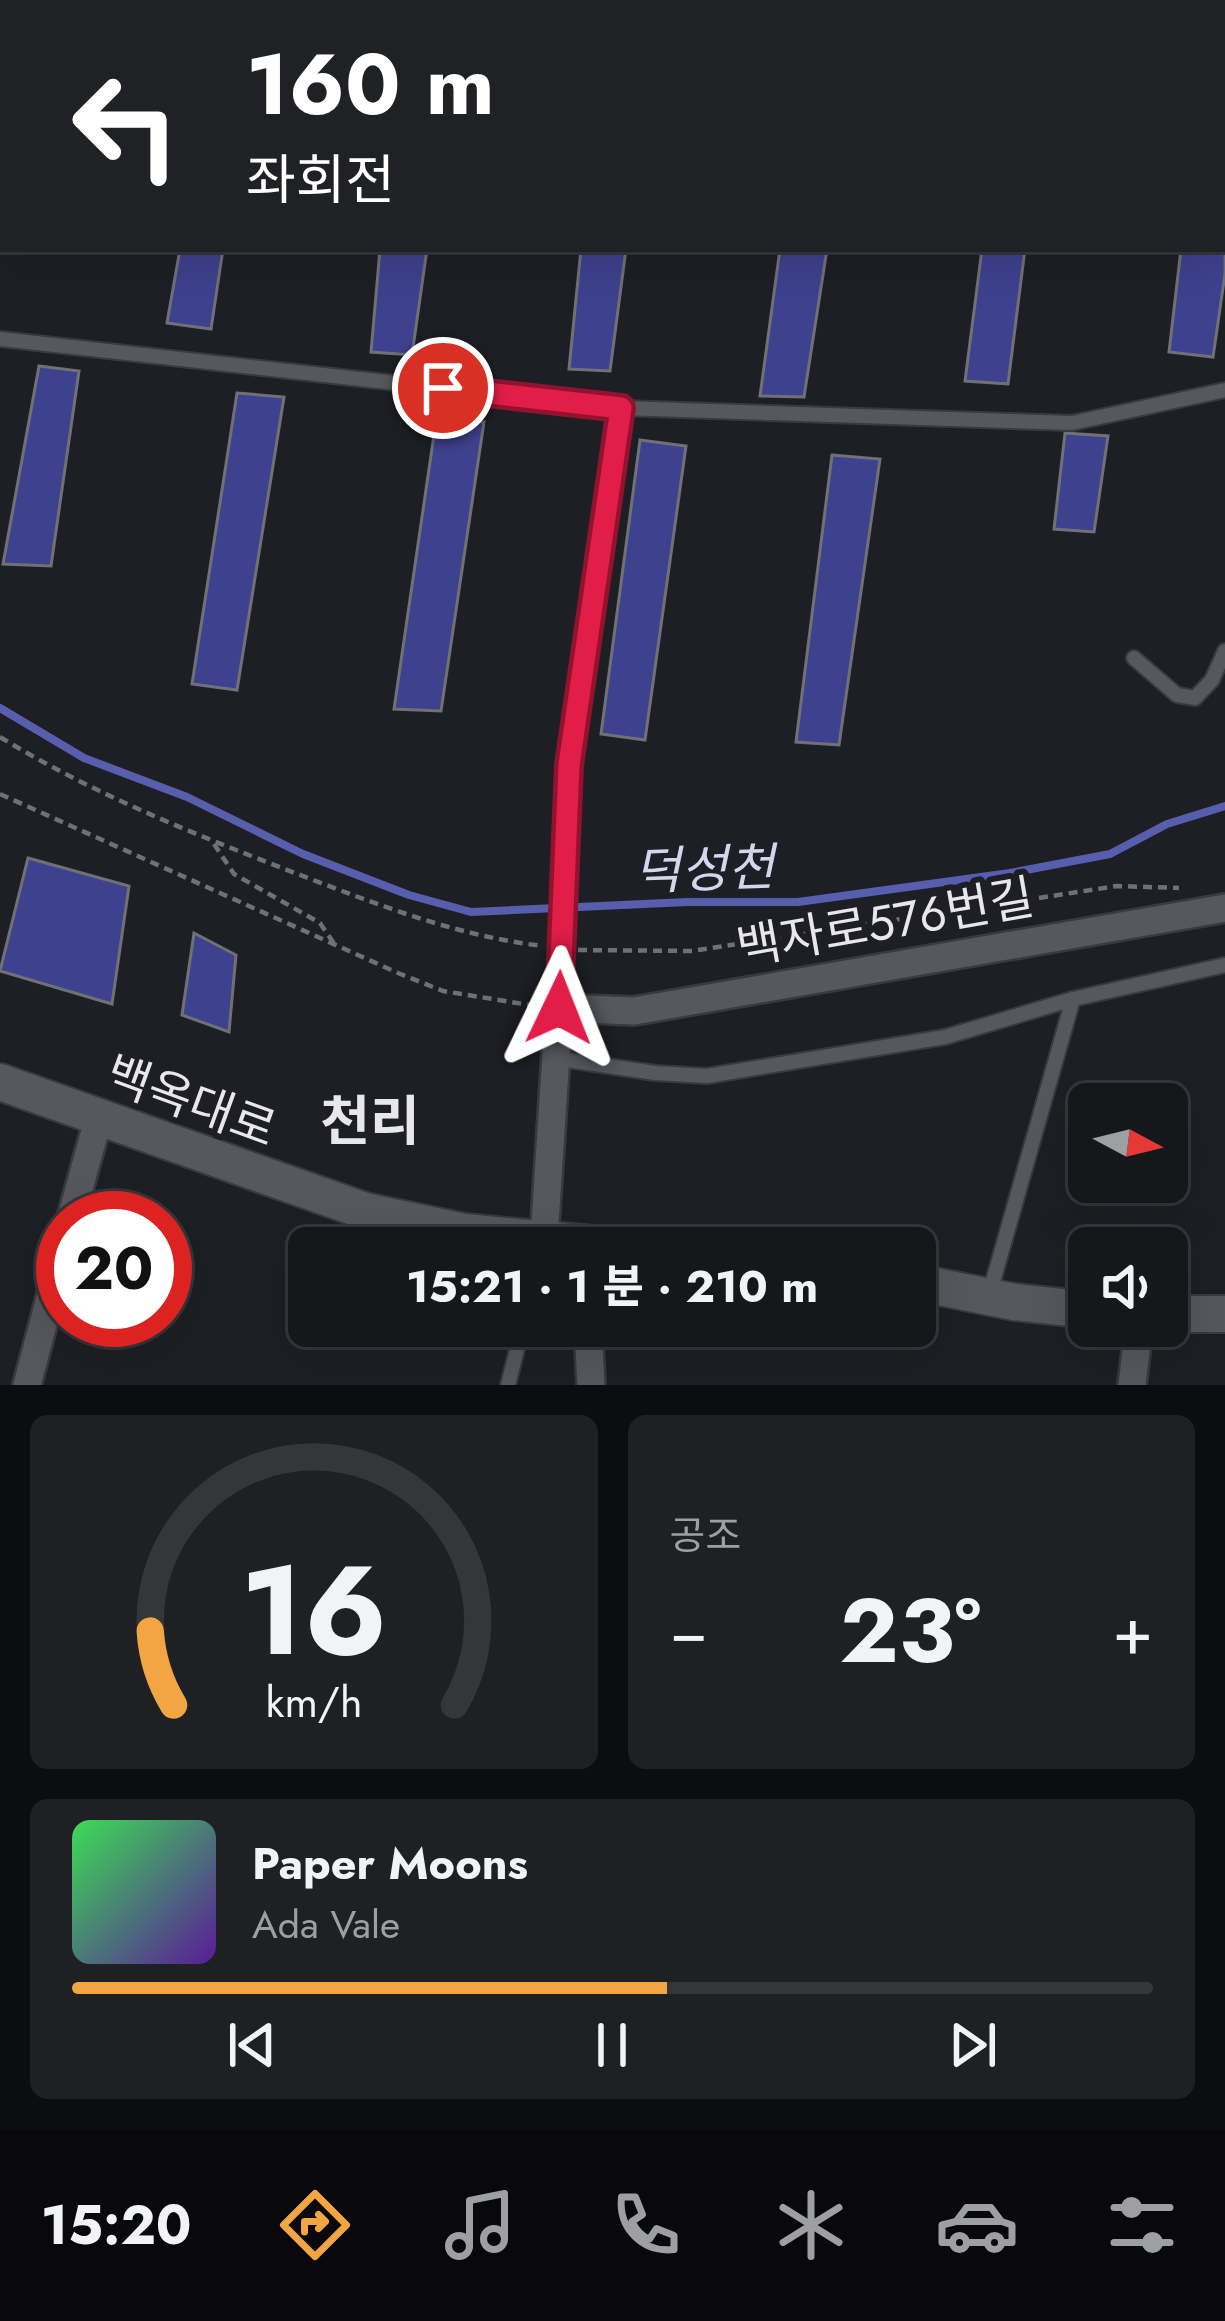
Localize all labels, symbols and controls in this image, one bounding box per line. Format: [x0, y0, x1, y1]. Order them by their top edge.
text: 160 m [246, 24, 495, 146]
icon: left [48, 48, 204, 204]
text: 좌회전 [246, 141, 395, 219]
pin [392, 337, 494, 439]
icon: arrive [410, 355, 476, 421]
water label: 덕성천 [632, 829, 781, 908]
street label: 백자로576번길 [731, 862, 1039, 983]
position arrow [496, 945, 622, 1071]
street label: 백옥대로 [96, 1039, 286, 1164]
district label: 천리 [320, 1082, 420, 1160]
north arrow [1068, 1083, 1188, 1203]
map controls [1068, 1083, 1188, 1347]
speed limit sign: 20 [36, 1191, 192, 1347]
button: sound [1068, 1227, 1188, 1347]
text: 15:21 · 1 분 · 210 m [406, 1254, 818, 1319]
text: 공조 [670, 1507, 741, 1564]
text: 16 [240, 1520, 387, 1701]
text: 23° [840, 1566, 981, 1696]
text: − [670, 1583, 708, 1679]
text: + [1112, 1583, 1153, 1679]
text: km/h [265, 1671, 362, 1733]
text: Paper Moons [252, 1831, 528, 1896]
text: Ada Vale [252, 1896, 400, 1953]
icon: previous [219, 2012, 285, 2078]
icon: pause [579, 2012, 645, 2078]
icon: next [940, 2012, 1006, 2078]
icon: directions [273, 2183, 357, 2267]
icon: music [438, 2183, 522, 2267]
icon: phone [604, 2183, 688, 2267]
icon: climate [769, 2183, 853, 2267]
icon: car [935, 2183, 1019, 2267]
icon: filters [1100, 2183, 1184, 2267]
text: 15:20 [41, 2186, 192, 2264]

